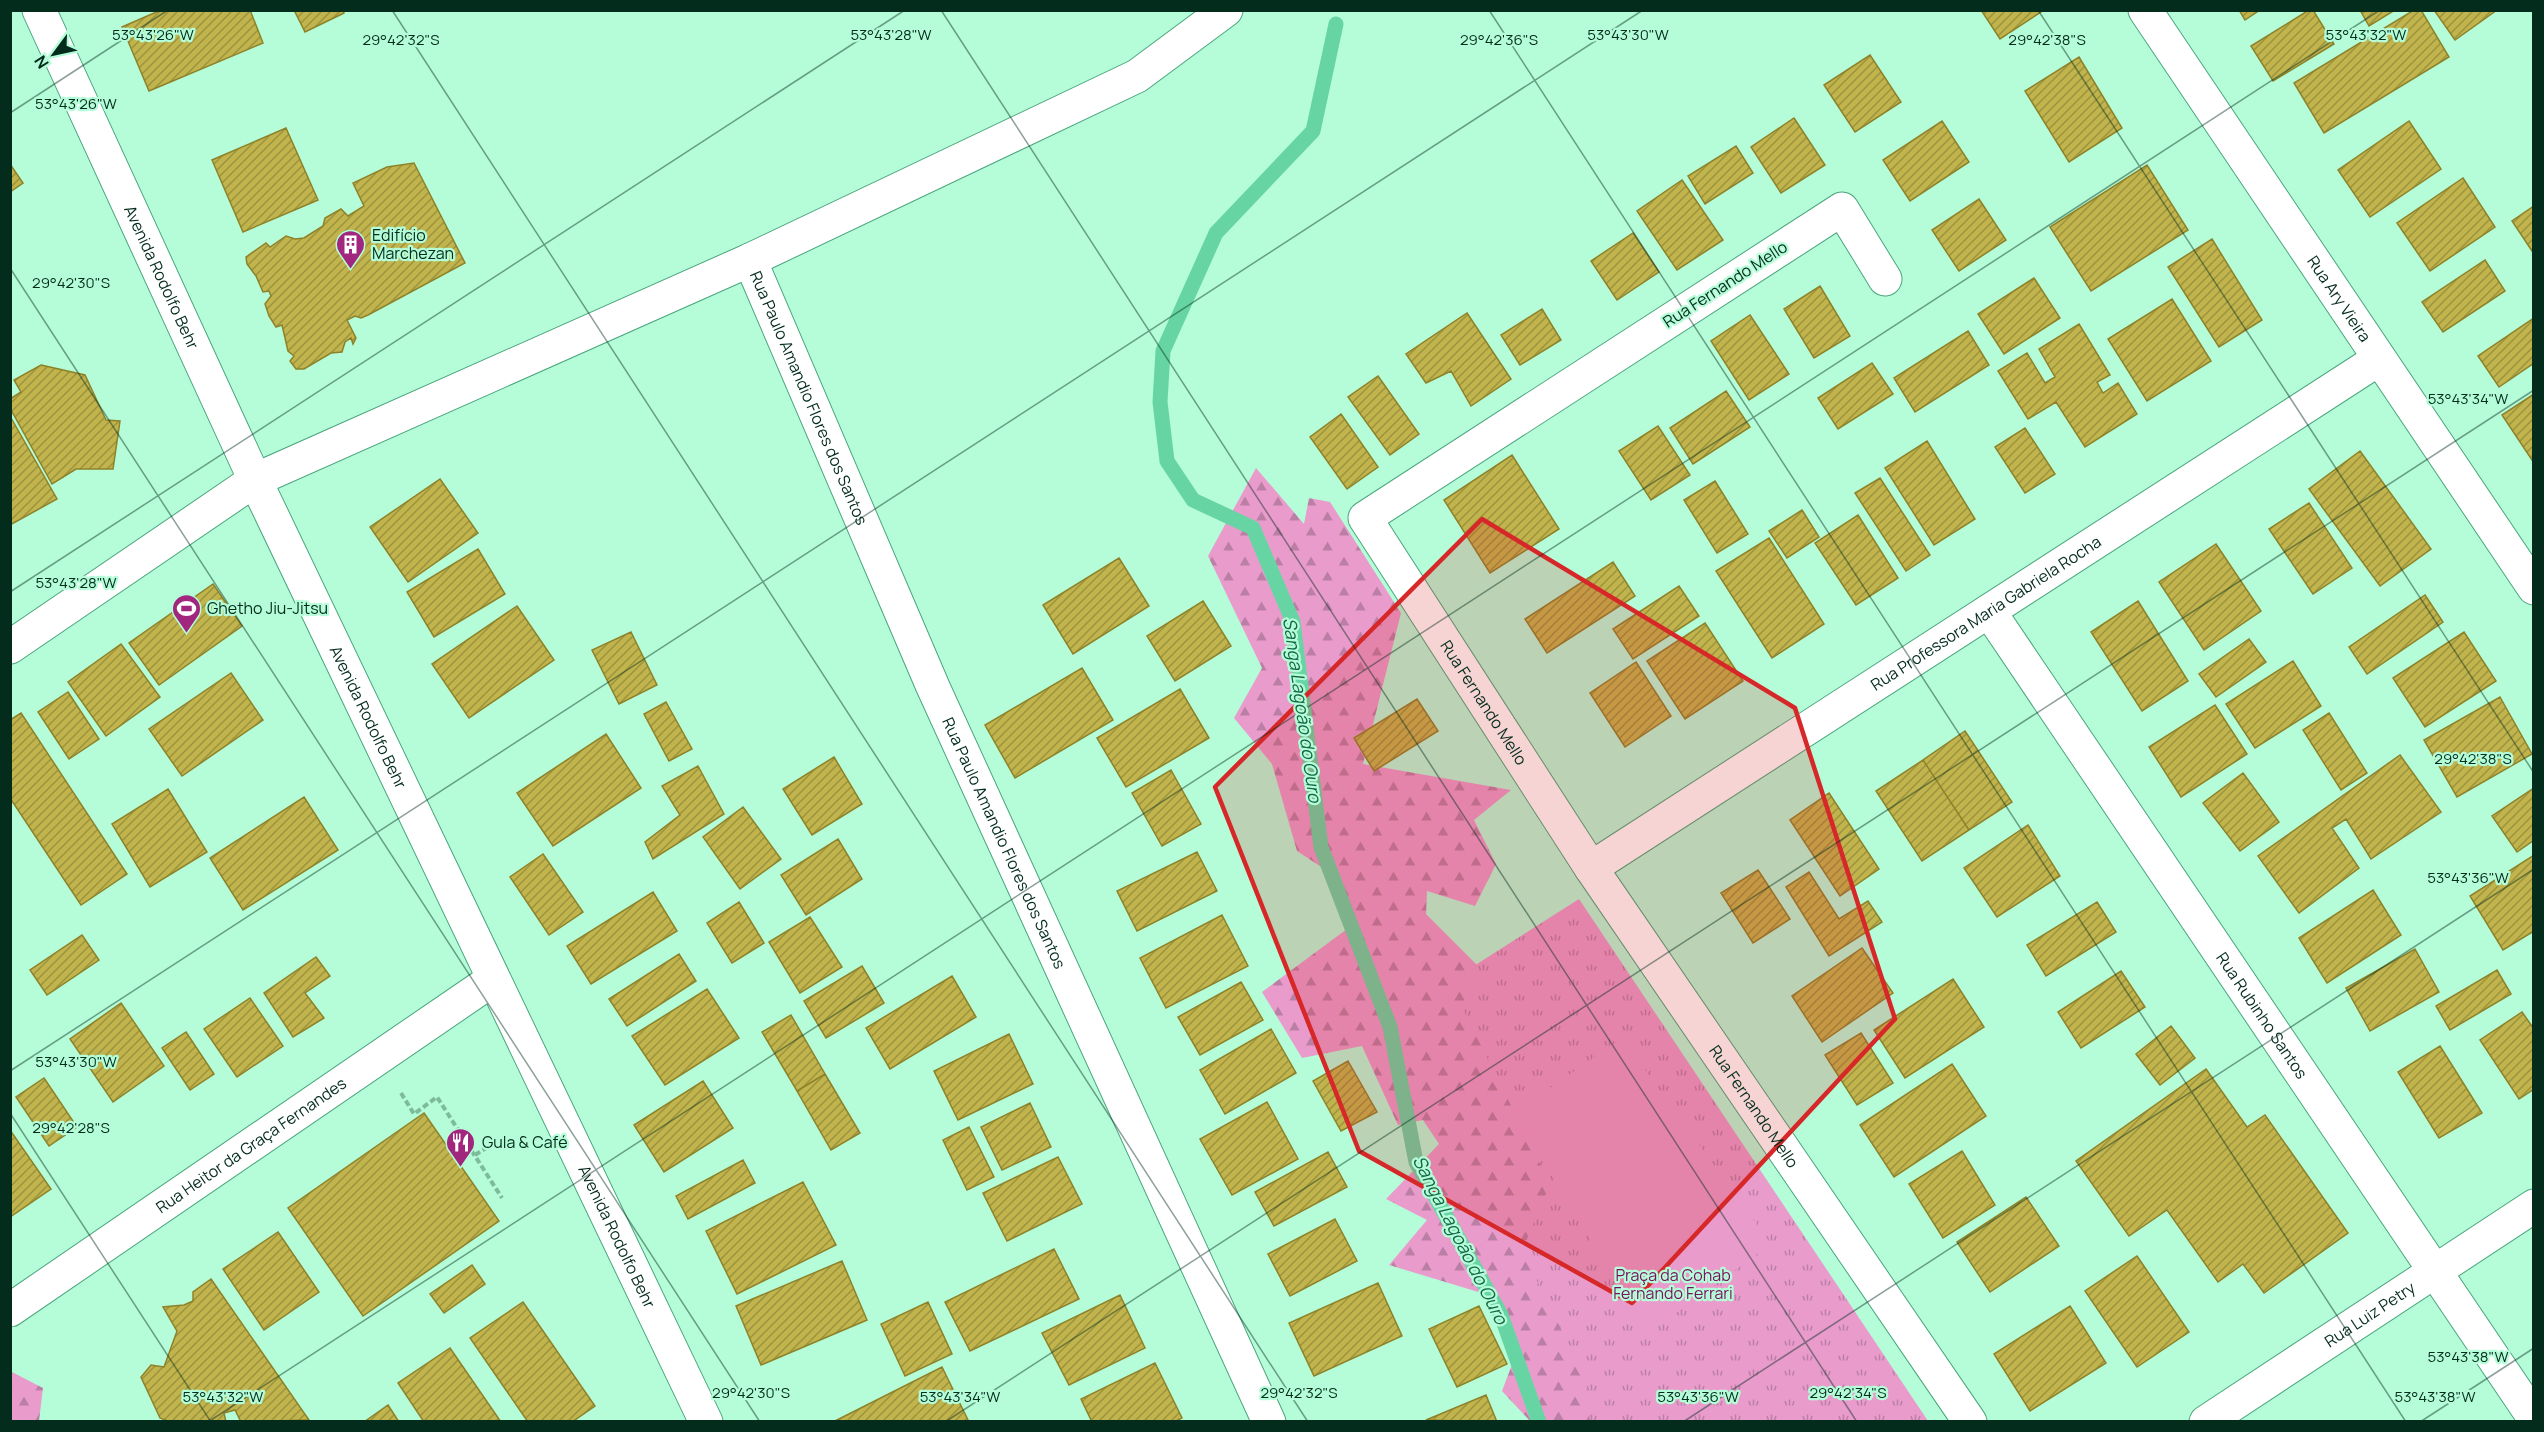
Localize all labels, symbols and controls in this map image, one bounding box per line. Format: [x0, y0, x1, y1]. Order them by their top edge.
north arrow [24, 24, 84, 84]
text: 53°43'26"W [112, 24, 194, 45]
text: 53°43'28"W [850, 24, 932, 45]
text: 53°43'30"W [1587, 24, 1669, 45]
text: 53°43'32"W [2326, 24, 2406, 45]
text: 29°42'32"S [362, 29, 440, 50]
text: 29°42'36"S [1460, 29, 1538, 50]
text: 29°42'38"S [2008, 29, 2086, 50]
text: N [29, 51, 54, 73]
text: 53°43'26"W [35, 93, 117, 114]
street label: Avenida Rodolfo Behr [119, 202, 204, 353]
place label: Edifício Marchezan [372, 224, 454, 264]
building icon: Edifício Marchezan [335, 228, 367, 270]
street label: Rua Fernando Mello [1658, 235, 1792, 333]
street label: Rua Ary Vieira [2302, 251, 2376, 346]
street label: Rua Paulo Amandio Flores dos Santos [745, 267, 873, 528]
text: 29°42'30"S [32, 272, 110, 293]
text: 53°43'34"W [2428, 388, 2508, 409]
street label: Rua Professora Maria Gabriela Rocha [1866, 530, 2105, 696]
text: 53°43'28"W [35, 572, 117, 593]
sports icon: Ghetho Jiu-Jitsu [170, 592, 202, 634]
place label: Ghetho Jiu-Jitsu [207, 597, 328, 619]
water label: Sanga Lagoão do Ouro [1278, 616, 1328, 805]
street label: Rua Fernando Mello [1436, 636, 1532, 769]
street label: Avenida Rodolfo Behr [325, 642, 412, 792]
street label: Rua Paulo Amandio Flores dos Santos [937, 714, 1071, 972]
text: 29°42'38"S [2434, 748, 2512, 769]
text: 53°43'36"W [2427, 867, 2509, 888]
street label: Rua Rubinho Santos [2211, 948, 2313, 1083]
street label: Rua Fernando Mello [1704, 1041, 1804, 1172]
text: 53°43'30"W [35, 1051, 117, 1072]
street label: Rua Heitor da Graça Fernandes [151, 1072, 351, 1218]
text: 29°42'28"S [32, 1117, 110, 1138]
restaurant icon: Gula & Café [445, 1126, 477, 1168]
place label: Gula & Café [482, 1131, 568, 1153]
water label: Sanga Lagoão do Ouro [1408, 1151, 1514, 1329]
street label: Avenida Rodolfo Behr [574, 1161, 661, 1312]
park label: Praça da Cohab Fernando Ferrari [1613, 1264, 1733, 1304]
street label: Rua Luiz Petry [2320, 1276, 2420, 1352]
text: 53°43'38"W [2428, 1346, 2508, 1367]
text: 29°42'30"S [712, 1382, 790, 1403]
text: 29°42'32"S [1260, 1382, 1338, 1403]
text: 29°42'34"S [1809, 1382, 1887, 1403]
text: 53°43'32"W [183, 1386, 263, 1407]
text: 53°43'34"W [920, 1386, 1000, 1407]
text: 53°43'36"W [1657, 1386, 1739, 1407]
text: 53°43'38"W [2395, 1386, 2475, 1407]

